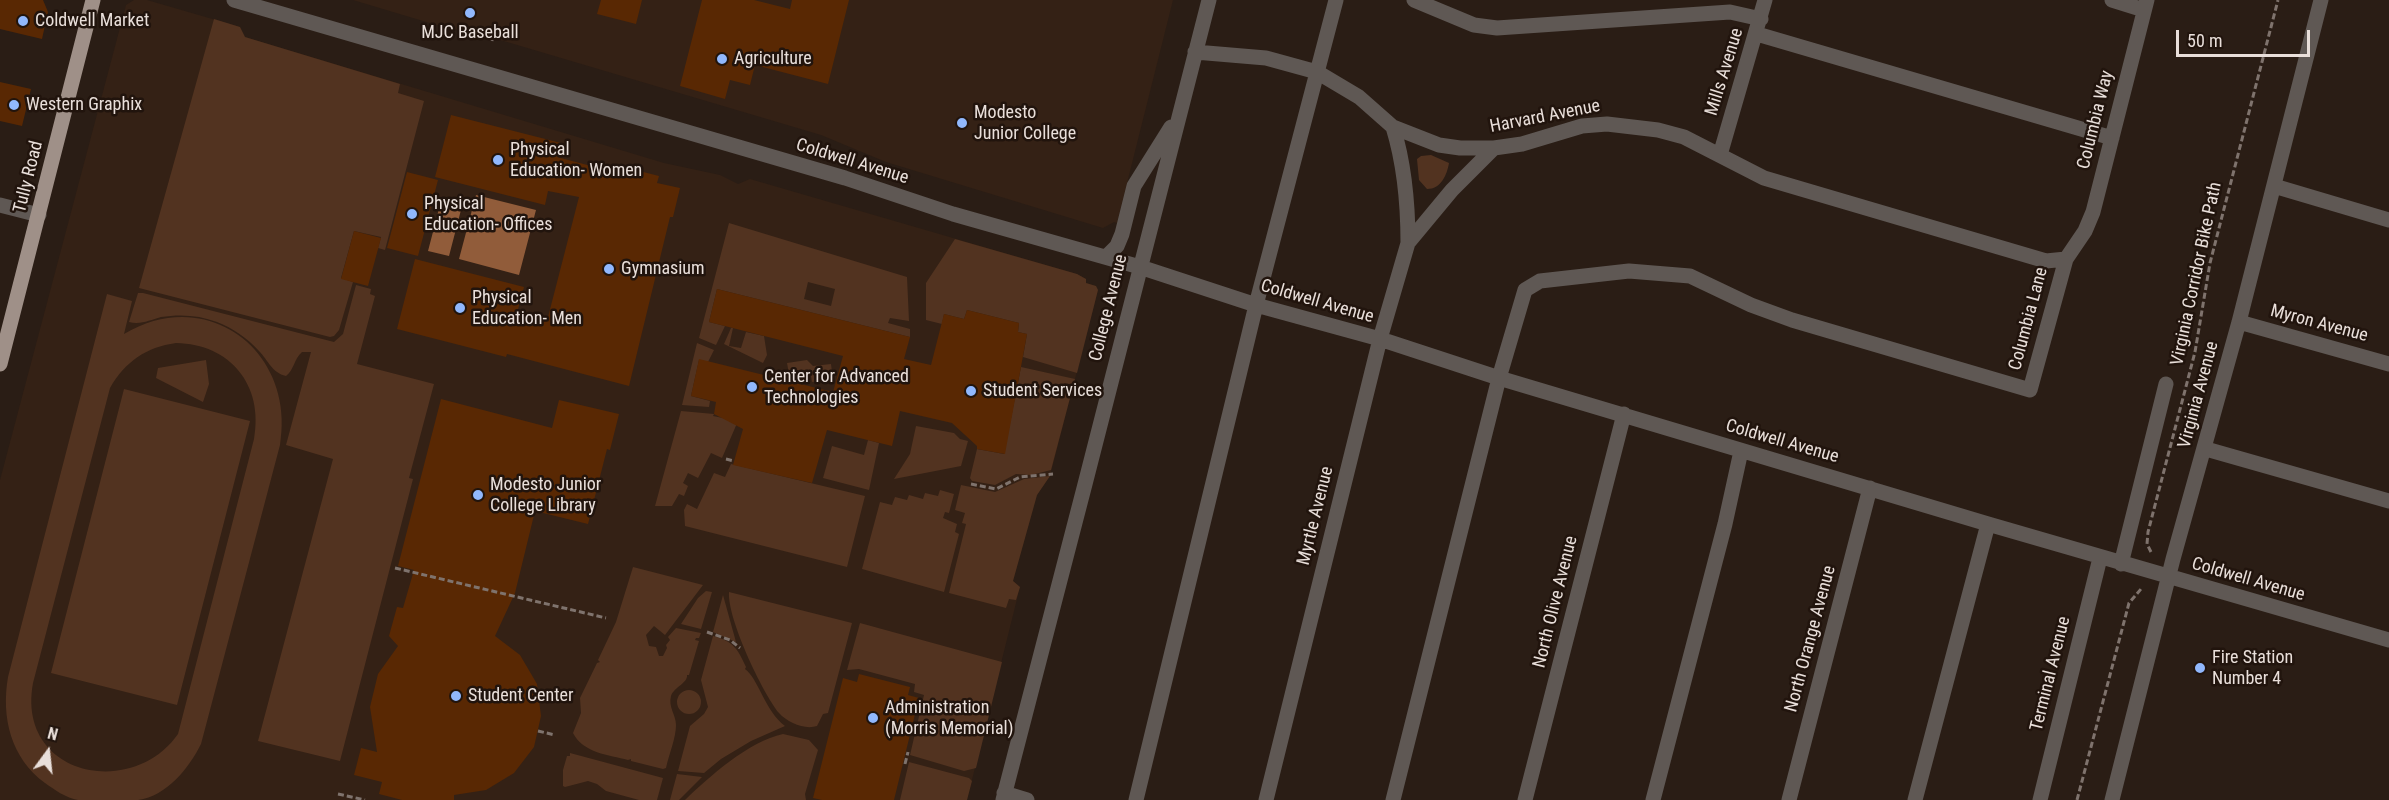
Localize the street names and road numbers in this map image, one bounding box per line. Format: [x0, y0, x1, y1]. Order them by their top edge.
street label: Mills Avenue [1701, 26, 1749, 118]
street label: Columbia Way [2073, 68, 2119, 172]
street label: Harvard Avenue [1488, 96, 1602, 138]
street label: Coldwell Avenue [793, 135, 911, 189]
street label: Tully Road [10, 139, 48, 215]
street label: Virginia Corridor Bike Path [2167, 180, 2227, 368]
street label: College Avenue [1085, 252, 1133, 364]
street label: Columbia Lane [2005, 265, 2053, 373]
street label: Coldwell Avenue [1258, 276, 1376, 328]
street label: Myron Avenue [2268, 301, 2370, 347]
street label: Virginia Avenue [2174, 339, 2224, 451]
street label: Coldwell Avenue [1723, 416, 1841, 468]
street label: Myrtle Avenue [1293, 464, 1339, 568]
street label: North Olive Avenue [1529, 534, 1583, 670]
street label: Coldwell Avenue [2189, 554, 2307, 606]
street label: North Orange Avenue [1781, 563, 1841, 715]
street label: Terminal Avenue [2026, 614, 2076, 734]

